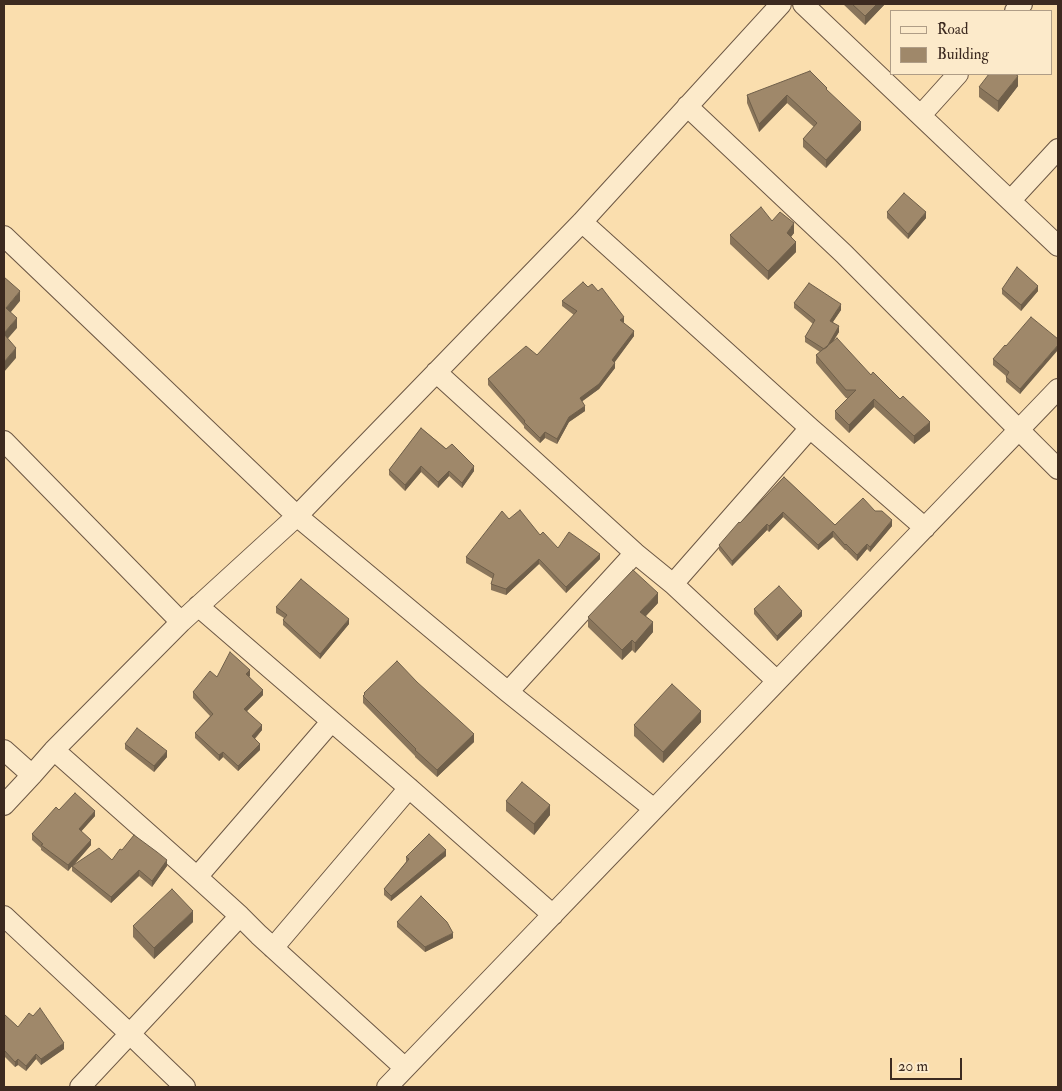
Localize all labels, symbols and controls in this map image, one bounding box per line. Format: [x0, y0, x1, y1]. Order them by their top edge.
legend [890, 10, 1052, 75]
text: Road [937, 20, 968, 39]
text: Building [937, 45, 989, 64]
scale bar [892, 1048, 964, 1080]
text: 20 m [898, 1057, 928, 1076]

